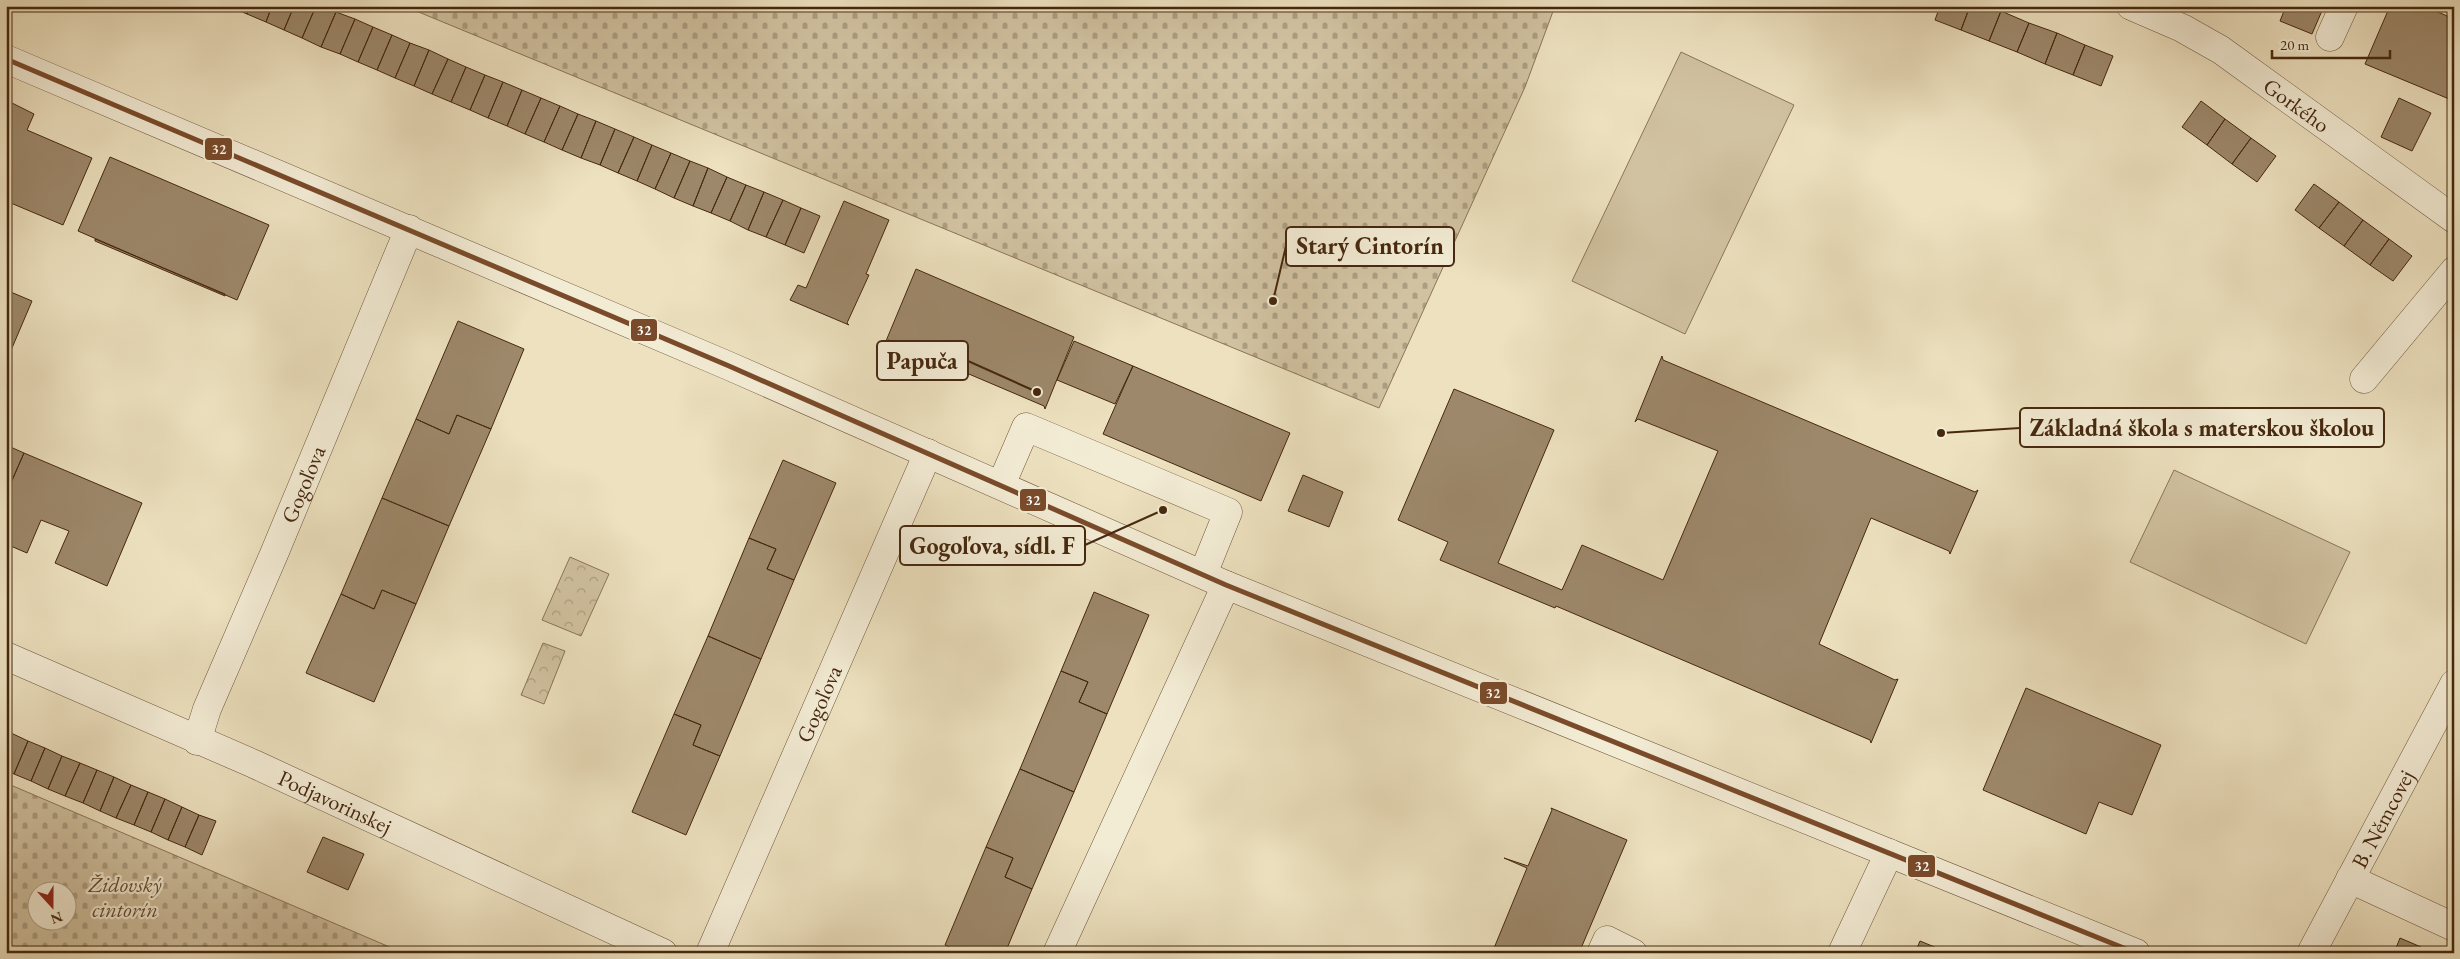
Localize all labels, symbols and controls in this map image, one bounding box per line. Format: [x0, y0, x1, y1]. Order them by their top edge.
scale bar [2272, 28, 2390, 60]
text: 20 m [2280, 35, 2309, 54]
street label: Gorkého [2257, 72, 2336, 139]
line badge: 32 [204, 137, 233, 161]
text: 32 [212, 140, 227, 158]
callout: Starý Cintorín [1286, 227, 1454, 266]
text: Starý Cintorín [1296, 230, 1444, 262]
line badge: 32 [630, 318, 658, 342]
text: 32 [637, 321, 652, 339]
callout: Papuča [877, 341, 968, 380]
text: Papuča [887, 345, 958, 376]
callout: Základná škola s materskou školou [2020, 408, 2384, 447]
text: Základná škola s materskou školou [2030, 412, 2375, 443]
street label: Gogoľova [274, 441, 333, 527]
line badge: 32 [1019, 488, 1047, 512]
text: 32 [1026, 491, 1041, 509]
callout: Gogoľova, sídl. F [900, 526, 1085, 565]
text: Gogoľova, sídl. F [909, 530, 1075, 562]
street label: Gogoľova [790, 661, 849, 747]
line badge: 32 [1479, 681, 1508, 705]
text: 32 [1486, 684, 1501, 702]
street label: Podjavorinskej [274, 763, 396, 841]
street label: B. Němcovej [2345, 765, 2421, 873]
line badge: 32 [1907, 854, 1936, 878]
text: 32 [1915, 857, 1930, 875]
park label: Židovský cintorín [87, 870, 162, 924]
north arrow [28, 882, 78, 932]
text: N [48, 908, 65, 929]

